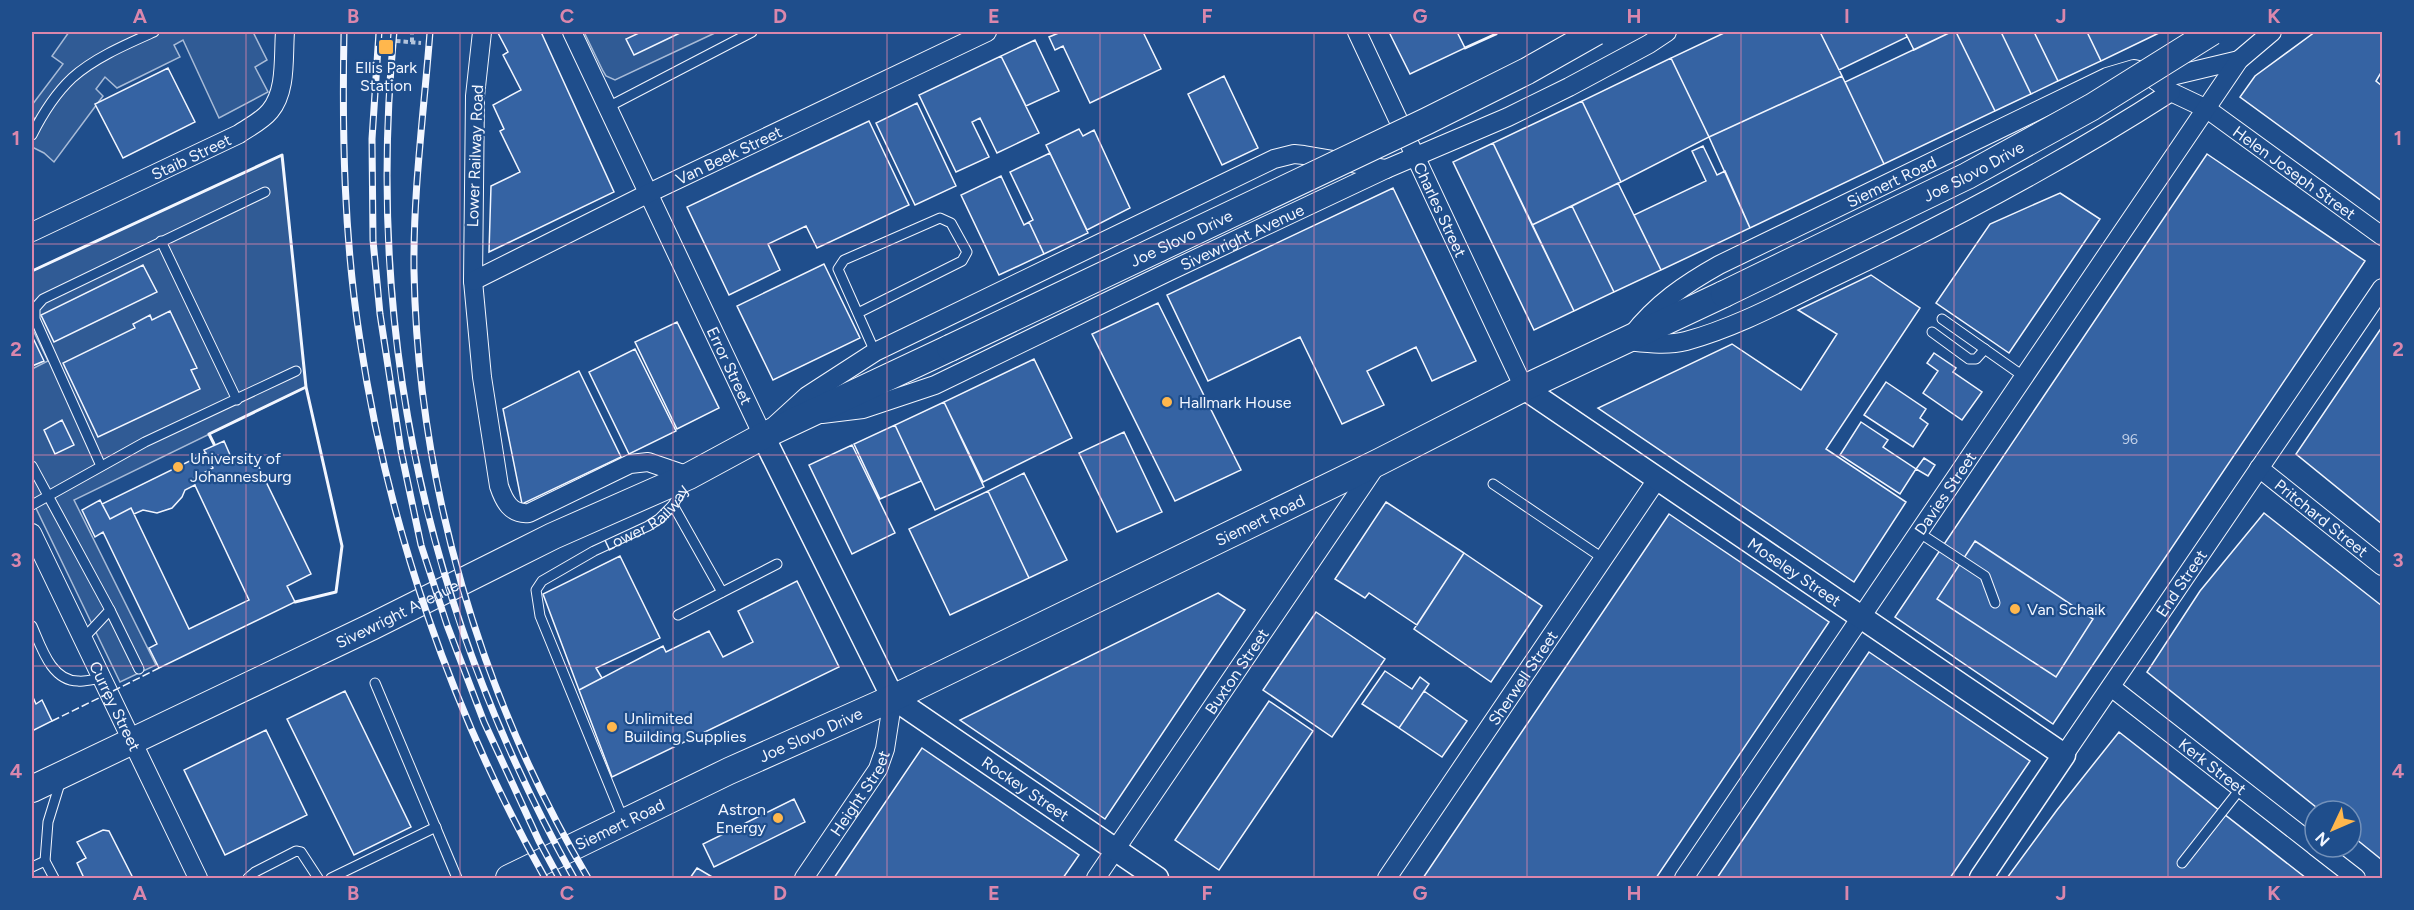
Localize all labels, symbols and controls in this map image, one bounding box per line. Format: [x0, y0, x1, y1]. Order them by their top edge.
text: A [133, 4, 148, 28]
text: B [347, 4, 359, 28]
text: C [560, 4, 574, 28]
text: D [773, 4, 787, 28]
text: E [988, 4, 1000, 28]
text: F [1201, 4, 1213, 28]
text: G [1413, 4, 1428, 28]
text: H [1627, 4, 1642, 28]
text: I [1844, 4, 1850, 28]
text: J [2055, 4, 2067, 28]
text: K [2267, 4, 2281, 28]
marker: Ellis Park Station [377, 38, 395, 56]
place label: Ellis Park Station [355, 58, 417, 95]
street label: Lower Railway Road [463, 84, 487, 228]
street label: Van Beek Street [672, 122, 785, 188]
street label: Helen Joseph Street [2230, 122, 2360, 223]
text: 1 [12, 126, 20, 150]
text: 1 [2394, 126, 2402, 150]
street label: Staib Street [148, 130, 234, 184]
street label: Joe Slovo Drive [1920, 137, 2027, 205]
street label: Siemert Road [1844, 152, 1939, 211]
street label: Charles Street [1410, 159, 1471, 260]
street label: Sivewright Avenue [1177, 200, 1307, 274]
street label: Joe Slovo Drive [1127, 205, 1236, 270]
street label: Error Street [703, 324, 756, 408]
text: 2 [10, 337, 22, 361]
text: 2 [2392, 337, 2404, 361]
place label: Hallmark House [1179, 393, 1292, 412]
marker: Hallmark House [1160, 395, 1174, 409]
house number: 96 [2122, 431, 2138, 448]
street label: Davies Street [1910, 448, 1980, 538]
place label: University of Johannesburg [190, 449, 292, 486]
marker: University of Johannesburg [171, 460, 185, 474]
street label: Pritchard Street [2271, 475, 2372, 561]
street label: Lower Railway [601, 480, 693, 554]
street label: Siemert Road [1212, 490, 1308, 550]
street label: Moseley Street [1744, 533, 1845, 610]
street label: End Street [2152, 546, 2210, 620]
text: 3 [10, 548, 22, 572]
text: 3 [2392, 548, 2404, 572]
street label: Sivewright Avenue [333, 575, 462, 652]
place label: Van Schaik [2027, 600, 2106, 619]
marker: Van Schaik [2008, 602, 2022, 616]
street label: Buxton Street [1201, 625, 1272, 718]
street label: Sherwell Street [1484, 627, 1561, 728]
street label: Currey Street [86, 658, 145, 754]
street label: Joe Slovo Drive [756, 703, 865, 766]
place label: Unlimited Building Supplies [624, 709, 746, 746]
marker: Unlimited Building Supplies [605, 720, 619, 734]
street label: Kerk Street [2175, 734, 2250, 799]
street label: Height Street [826, 748, 893, 839]
street label: Rockey Street [978, 752, 1073, 825]
text: 4 [10, 759, 23, 783]
text: 4 [2392, 759, 2405, 783]
street label: Siemert Road [572, 794, 667, 854]
north arrow [2303, 799, 2363, 859]
place label: Astron Energy [716, 800, 767, 837]
marker: Astron Energy [771, 811, 785, 825]
text: N [2311, 828, 2334, 850]
text: A [133, 881, 148, 905]
text: B [347, 881, 359, 905]
text: C [560, 881, 574, 905]
text: D [773, 881, 787, 905]
text: E [988, 881, 1000, 905]
text: F [1201, 881, 1213, 905]
text: G [1413, 881, 1428, 905]
text: H [1627, 881, 1642, 905]
text: I [1844, 881, 1850, 905]
text: J [2055, 881, 2067, 905]
text: K [2267, 881, 2281, 905]

